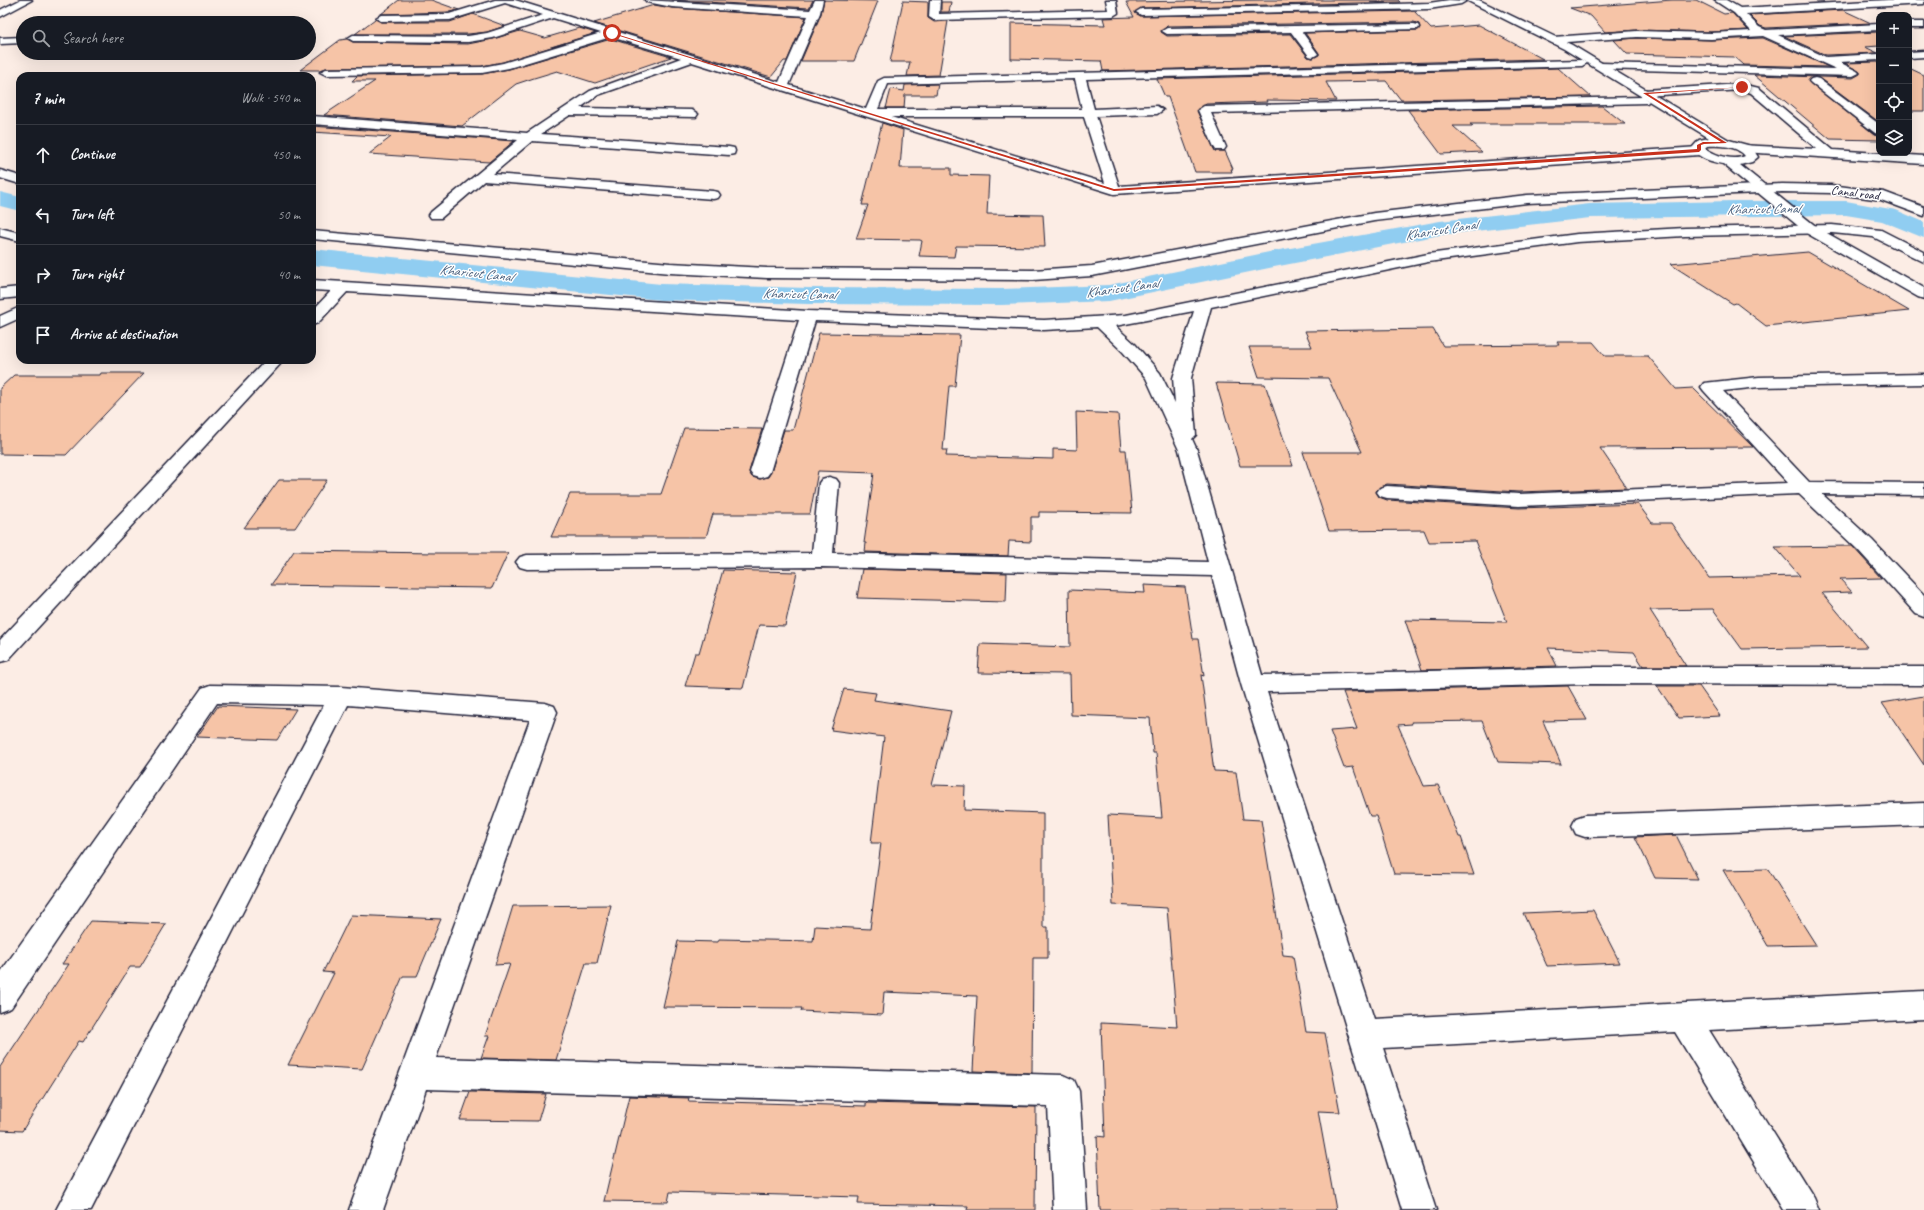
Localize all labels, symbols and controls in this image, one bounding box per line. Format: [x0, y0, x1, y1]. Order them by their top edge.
map controls [1876, 12, 1912, 156]
button: + [1876, 12, 1912, 48]
search box [16, 16, 316, 60]
route start [603, 24, 621, 42]
icon: search [30, 27, 52, 49]
text: Search here [62, 29, 123, 48]
button: − [1876, 48, 1912, 84]
route end [1733, 78, 1751, 96]
button: locate [1876, 84, 1912, 120]
text: 7 min [32, 88, 65, 109]
text: Walk · 540 m [241, 90, 300, 106]
button: layers [1876, 120, 1912, 156]
icon: ahead [32, 144, 54, 166]
text: Continue [70, 145, 115, 164]
text: 450 m [272, 147, 300, 163]
street label: Canal road [1830, 182, 1882, 204]
water label: Kharicut Canal [1726, 200, 1804, 218]
icon: left [32, 204, 54, 226]
text: Turn left [70, 205, 113, 224]
text: 50 m [278, 207, 300, 223]
water label: Kharicut Canal [1404, 215, 1483, 244]
water label: Kharicut Canal [439, 261, 518, 286]
icon: right [32, 264, 54, 286]
text: Turn right [70, 265, 123, 284]
text: 40 m [278, 267, 300, 283]
water label: Kharicut Canal [1085, 274, 1164, 301]
water label: Kharicut Canal [762, 285, 840, 303]
icon: arrive [32, 324, 54, 346]
text: Arrive at destination [70, 325, 177, 344]

